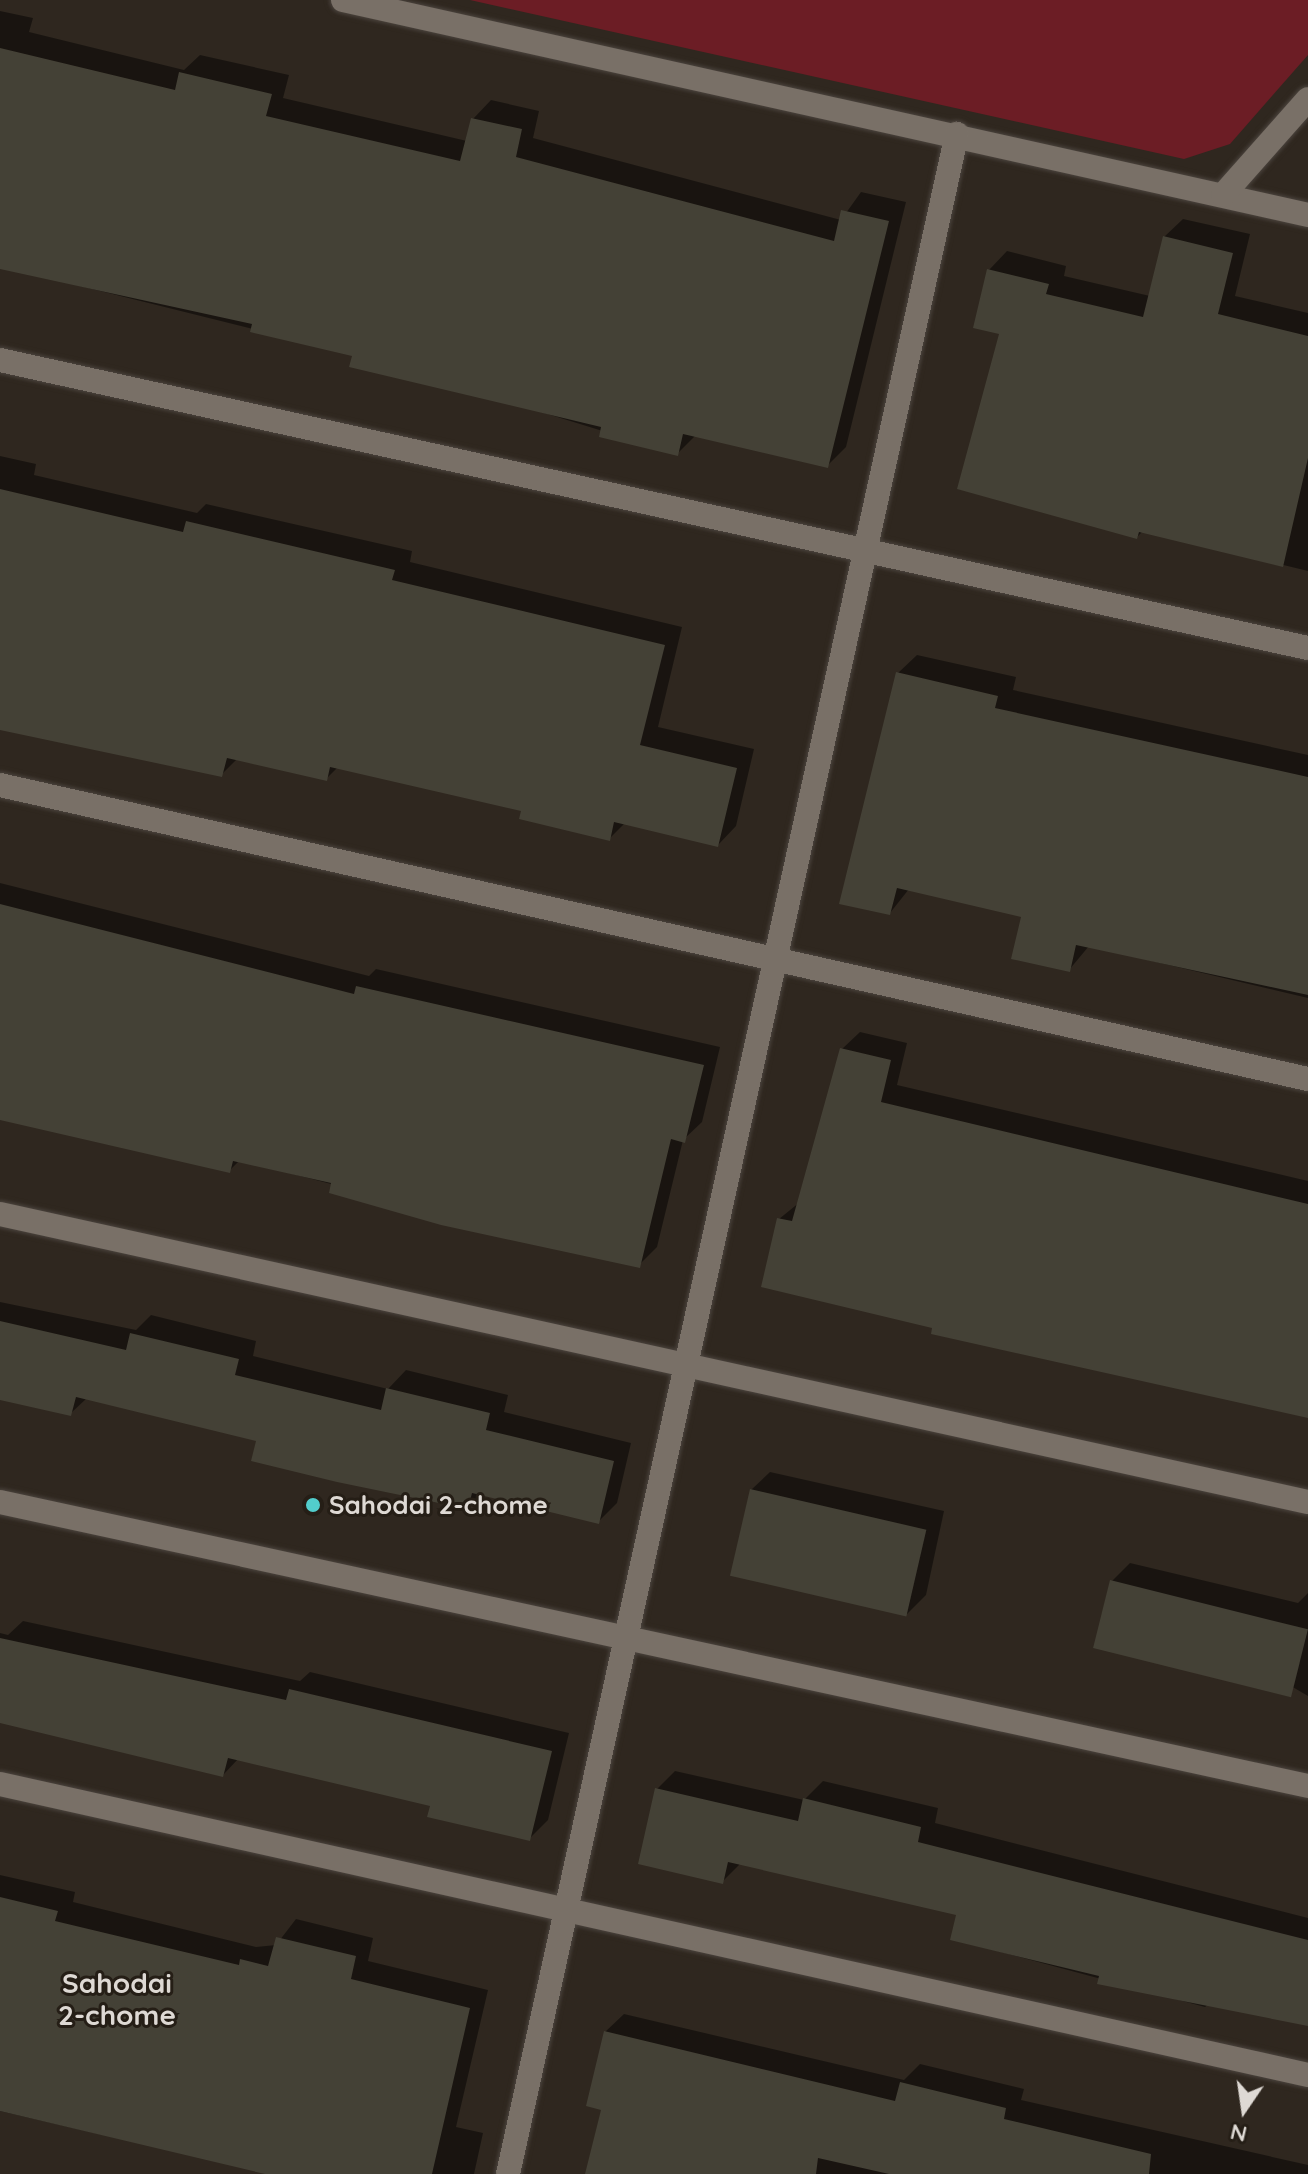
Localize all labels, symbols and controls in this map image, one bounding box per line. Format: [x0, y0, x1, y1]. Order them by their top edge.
place label: Sahodai 2-chome [329, 1489, 548, 1521]
marker: Sahodai 2-chome [304, 1496, 322, 1514]
district label: Sahodai 2-chome [58, 1966, 176, 2032]
north arrow [1204, 2070, 1284, 2150]
text: N [1228, 2118, 1250, 2149]

